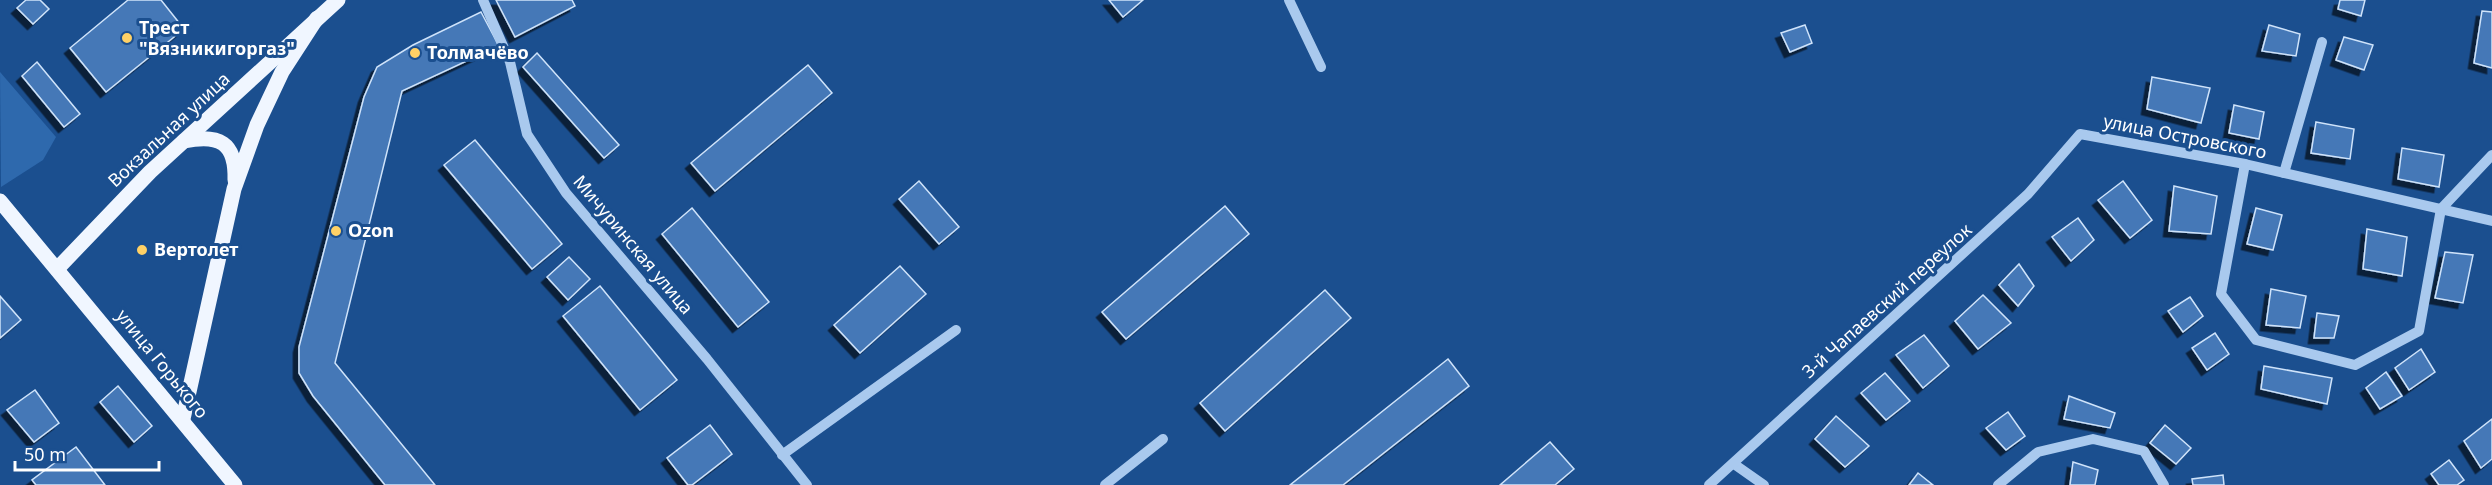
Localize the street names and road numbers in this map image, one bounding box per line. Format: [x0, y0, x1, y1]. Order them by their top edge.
street label: Вокзальная улица [102, 67, 234, 192]
street label: улица Островского [2102, 108, 2269, 164]
street label: Мичуринская улица [568, 170, 699, 319]
street label: 3-й Чапаевский переулок [1796, 217, 1977, 383]
street label: улица Горького [111, 304, 214, 423]

